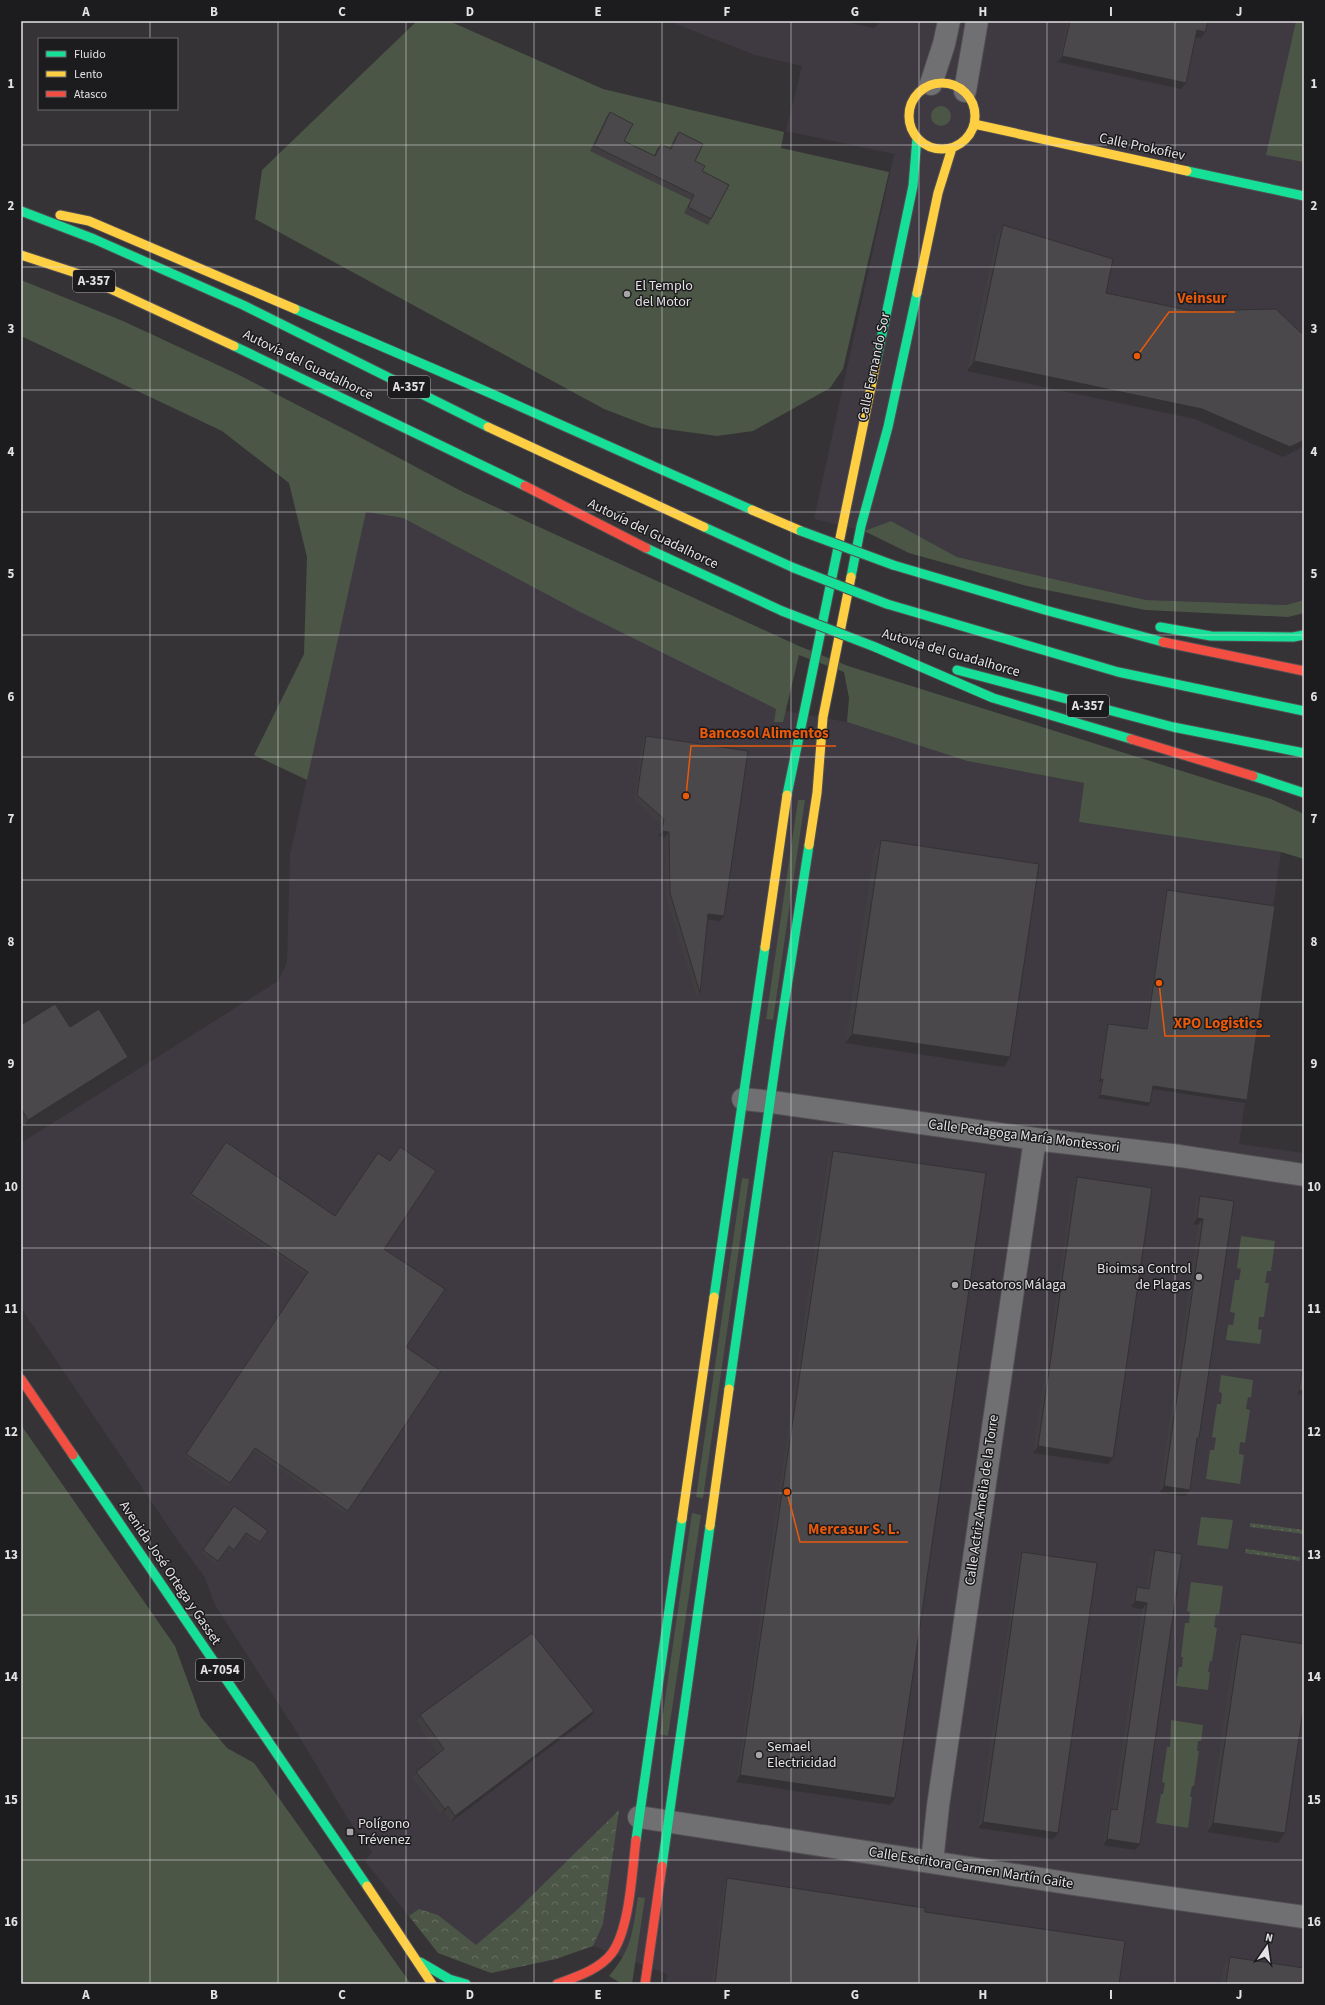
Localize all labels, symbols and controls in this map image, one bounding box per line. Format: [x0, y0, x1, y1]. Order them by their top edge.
text: A [81, 3, 90, 21]
text: B [210, 3, 218, 21]
text: C [338, 3, 346, 21]
text: D [466, 3, 474, 21]
text: E [594, 3, 602, 21]
text: F [724, 3, 731, 21]
text: G [851, 3, 859, 21]
text: H [979, 3, 987, 21]
text: I [1109, 3, 1113, 21]
text: J [1236, 3, 1242, 21]
legend [38, 38, 178, 110]
text: Fluido [74, 46, 106, 63]
text: Lento [74, 66, 103, 83]
text: 1 [8, 75, 15, 93]
text: 1 [1311, 75, 1318, 93]
text: Atasco [74, 86, 107, 103]
street label: Calle Prokofiev [1097, 128, 1187, 166]
text: 2 [8, 197, 15, 215]
text: 2 [1311, 197, 1318, 215]
road number: A-357 [73, 270, 115, 292]
place label: El Templo del Motor [635, 276, 693, 312]
callout: Veinsur [1169, 285, 1235, 312]
text: Veinsur [1176, 288, 1227, 309]
marker: El Templo del Motor [622, 289, 632, 299]
street label: Calle Fernando Sor [853, 311, 895, 423]
text: 3 [8, 320, 15, 338]
text: 3 [1311, 320, 1318, 338]
street label: Autovía del Guadalhorce [239, 325, 377, 405]
road number: A-357 [388, 376, 430, 398]
text: 4 [8, 443, 15, 461]
text: 4 [1311, 443, 1318, 461]
street label: Autovía del Guadalhorce [584, 494, 722, 574]
text: 5 [8, 565, 15, 583]
text: 5 [1311, 565, 1318, 583]
street label: Autovía del Guadalhorce [880, 624, 1022, 682]
text: 6 [8, 688, 15, 706]
text: 6 [1311, 688, 1318, 706]
road number: A-357 [1067, 695, 1109, 717]
callout: Bancosol Alimentos [691, 719, 836, 746]
text: Bancosol Alimentos [699, 723, 829, 744]
text: 7 [8, 810, 15, 828]
text: 7 [1311, 810, 1318, 828]
text: 8 [8, 933, 15, 951]
text: 8 [1311, 933, 1318, 951]
callout: XPO Logistics [1165, 1009, 1270, 1036]
text: XPO Logistics [1174, 1013, 1263, 1034]
text: 9 [8, 1055, 15, 1073]
text: 9 [1311, 1055, 1318, 1073]
street label: Calle Pedagoga María Montessori [927, 1114, 1121, 1158]
text: 10 [4, 1178, 18, 1196]
text: 10 [1307, 1178, 1321, 1196]
place label: Bioimsa Control de Plagas [1097, 1259, 1191, 1295]
marker: Bioimsa Control de Plagas [1194, 1272, 1204, 1282]
place label: Desatoros Málaga [963, 1275, 1066, 1295]
marker: Desatoros Málaga [950, 1280, 960, 1290]
text: 11 [4, 1300, 18, 1318]
text: 11 [1307, 1300, 1321, 1318]
street label: Calle Actriz Amelia de la Torre [960, 1413, 1004, 1587]
text: 12 [4, 1423, 18, 1441]
text: 12 [1307, 1423, 1321, 1441]
street label: Avenida José Ortega y Gasset [114, 1497, 226, 1649]
callout: Mercasur S. L. [800, 1515, 908, 1542]
text: Mercasur S. L. [808, 1519, 900, 1540]
text: 13 [4, 1546, 18, 1564]
text: 13 [1307, 1546, 1321, 1564]
road number: A-7054 [196, 1659, 244, 1681]
text: 14 [4, 1668, 18, 1686]
text: 14 [1307, 1668, 1321, 1686]
place label: Semael Electricidad [767, 1737, 837, 1773]
marker: Semael Electricidad [754, 1750, 764, 1760]
text: 15 [4, 1791, 18, 1809]
text: 15 [1307, 1791, 1321, 1809]
place label: Polígono Trévenez [358, 1814, 411, 1850]
marker: Polígono Trévenez [345, 1827, 355, 1837]
street label: Calle Escritora Carmen Martín Gaite [867, 1842, 1075, 1894]
text: 16 [4, 1913, 18, 1931]
text: 16 [1307, 1913, 1321, 1931]
north arrow [1247, 1927, 1287, 1967]
text: N [1264, 1930, 1274, 1946]
text: A [81, 1986, 90, 2004]
text: B [210, 1986, 218, 2004]
text: C [338, 1986, 346, 2004]
text: D [466, 1986, 474, 2004]
text: E [594, 1986, 602, 2004]
text: F [724, 1986, 731, 2004]
text: G [851, 1986, 859, 2004]
text: H [979, 1986, 987, 2004]
text: I [1109, 1986, 1113, 2004]
text: J [1236, 1986, 1242, 2004]

